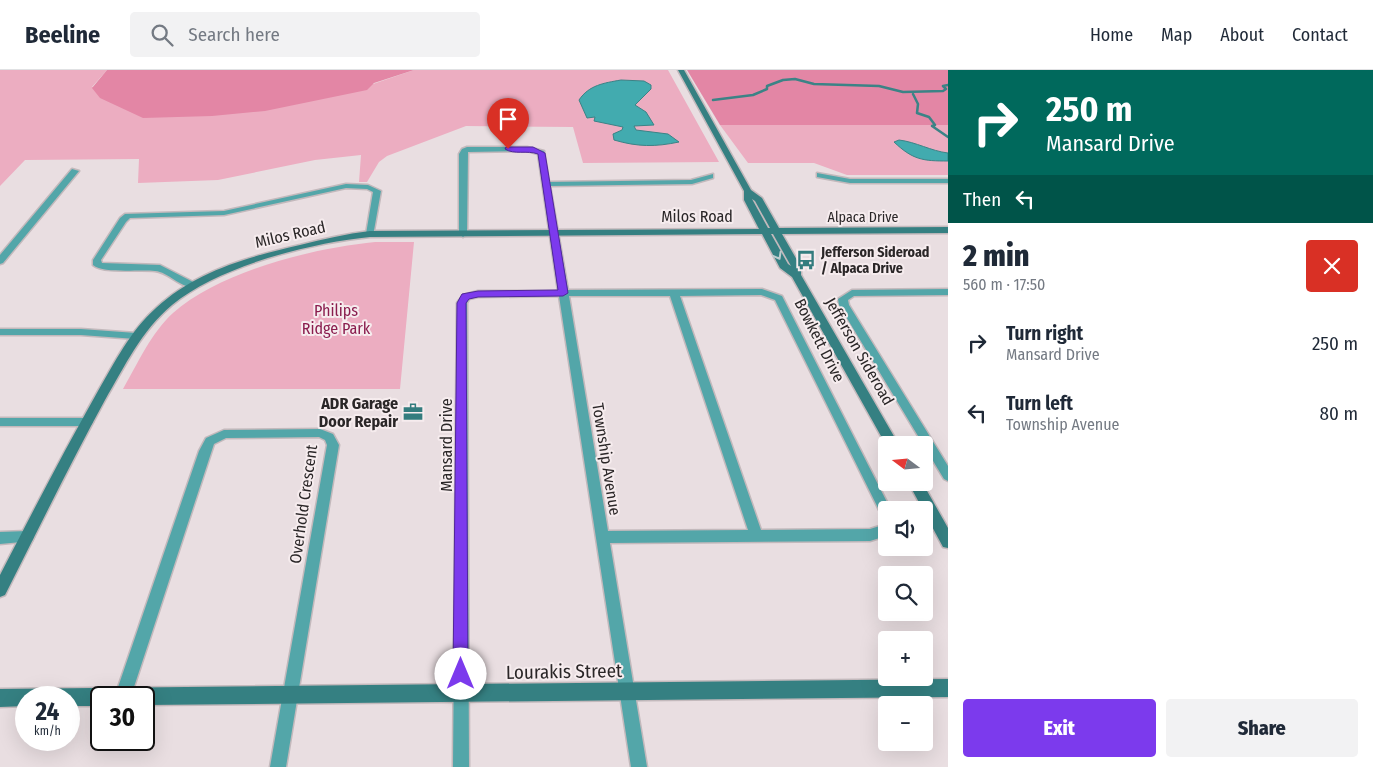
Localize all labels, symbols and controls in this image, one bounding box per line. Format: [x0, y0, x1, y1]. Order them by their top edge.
search box [130, 12, 480, 57]
text: Beeline [25, 21, 100, 49]
icon: search [148, 21, 176, 49]
text: Search here [188, 23, 280, 46]
text: Home [1090, 24, 1133, 46]
text: Map [1161, 24, 1192, 46]
text: About [1220, 24, 1264, 46]
text: Contact [1292, 24, 1348, 46]
text: 250 m [1046, 88, 1133, 130]
icon: right [963, 90, 1028, 155]
pin [487, 98, 529, 149]
icon: arrive [494, 105, 522, 133]
text: Mansard Drive [1046, 130, 1175, 157]
icon: left [1011, 185, 1039, 213]
text: Then [963, 188, 1001, 211]
street label: Milos Road [661, 207, 733, 226]
street label: Alpaca Drive [828, 209, 899, 226]
street label: Milos Road [253, 217, 327, 252]
text: 2 min [963, 238, 1029, 274]
button: close [1306, 240, 1358, 292]
place label: Jefferson Sideroad / Alpaca Drive [820, 244, 929, 277]
bus stop icon: Jefferson Sideroad / Alpaca Drive [795, 249, 817, 271]
one-way arrow [772, 250, 782, 259]
text: 560 m · 17:50 [963, 275, 1045, 294]
street label: Jefferson Sideroad [821, 294, 898, 408]
street label: Bowkett Drive [790, 295, 849, 385]
park label: Philips Ridge Park [302, 301, 371, 338]
text: Turn right [1006, 322, 1083, 345]
icon: right [963, 329, 991, 357]
text: 250 m [1312, 332, 1358, 355]
text: Mansard Drive [1006, 345, 1100, 364]
text: Turn left [1006, 392, 1073, 415]
place label: ADR Garage Door Repair [319, 394, 398, 431]
street label: Mansard Drive [437, 398, 456, 492]
icon: left [963, 399, 991, 427]
office icon: ADR Garage Door Repair [402, 401, 424, 423]
street label: Township Avenue [588, 402, 625, 517]
text: 80 m [1320, 402, 1358, 425]
text: Township Avenue [1006, 415, 1120, 434]
north arrow [878, 436, 932, 491]
map controls [878, 436, 933, 751]
street label: Overhold Crescent [286, 443, 321, 565]
button: sound [878, 501, 933, 556]
button: search [878, 566, 933, 621]
button: + [878, 631, 933, 686]
position arrow [434, 647, 486, 699]
street label: Lourakis Street [506, 659, 623, 684]
speed limit sign: 30 [90, 686, 155, 751]
button: − [878, 696, 933, 751]
text: 24 [36, 697, 59, 727]
button: Exit [963, 699, 1156, 757]
button: Share [1166, 699, 1358, 757]
text: km/h [34, 724, 61, 738]

